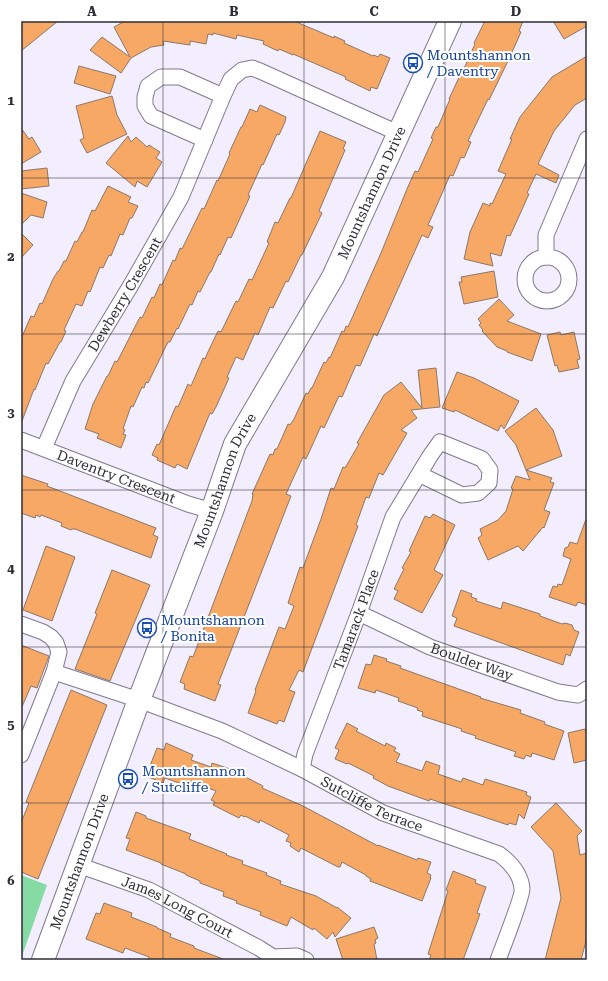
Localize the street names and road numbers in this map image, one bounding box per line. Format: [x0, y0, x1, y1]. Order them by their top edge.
street label: Mountshannon Drive [334, 124, 409, 261]
street label: Dewberry Crescent [85, 234, 165, 354]
street label: Mountshannon Drive [191, 410, 259, 550]
street label: Daventry Crescent [55, 447, 178, 506]
street label: Tamarack Place [330, 567, 382, 672]
street label: Boulder Way [428, 640, 516, 684]
street label: Sutcliffe Terrace [318, 773, 425, 835]
street label: Mountshannon Drive [47, 791, 112, 932]
street label: James Long Court [119, 873, 236, 941]

